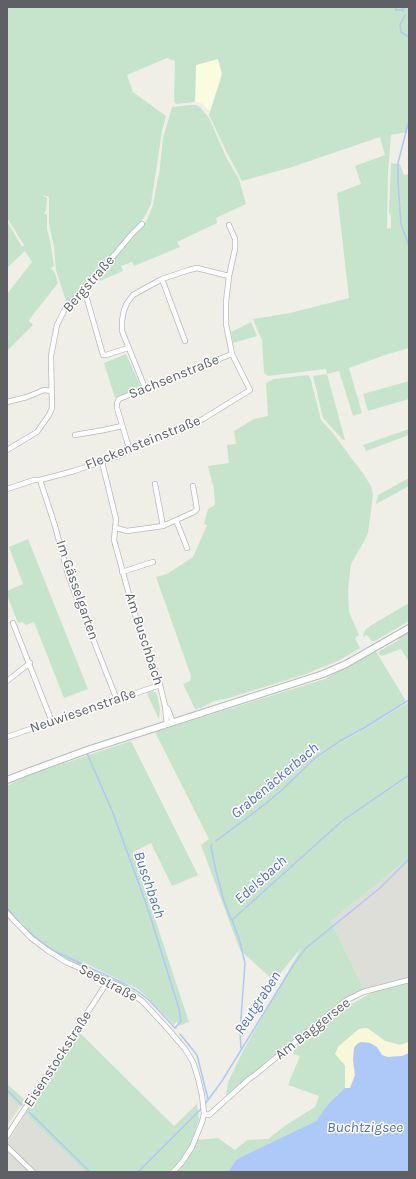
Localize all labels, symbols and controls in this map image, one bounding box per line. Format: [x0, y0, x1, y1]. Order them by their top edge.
street label: Bergstraße [60, 252, 118, 316]
street label: Sachsenstraße [126, 351, 222, 403]
street label: Fleckensteinstraße [83, 412, 203, 474]
street label: Im Gässelgarten [52, 538, 102, 642]
street label: Am Buschbach [121, 591, 167, 687]
street label: Neuwiesenstraße [28, 685, 138, 737]
water label: Grabenäckerbach [227, 739, 323, 823]
water label: Buschbach [129, 849, 169, 921]
water label: Edelsbach [231, 852, 291, 908]
street label: Seestraße [76, 961, 140, 1005]
water label: Reutgraben [231, 968, 285, 1038]
street label: Am Baggersee [272, 994, 354, 1064]
street label: Eisenstockstraße [21, 1008, 95, 1110]
water label: Buchtzigsee [327, 1119, 403, 1137]

